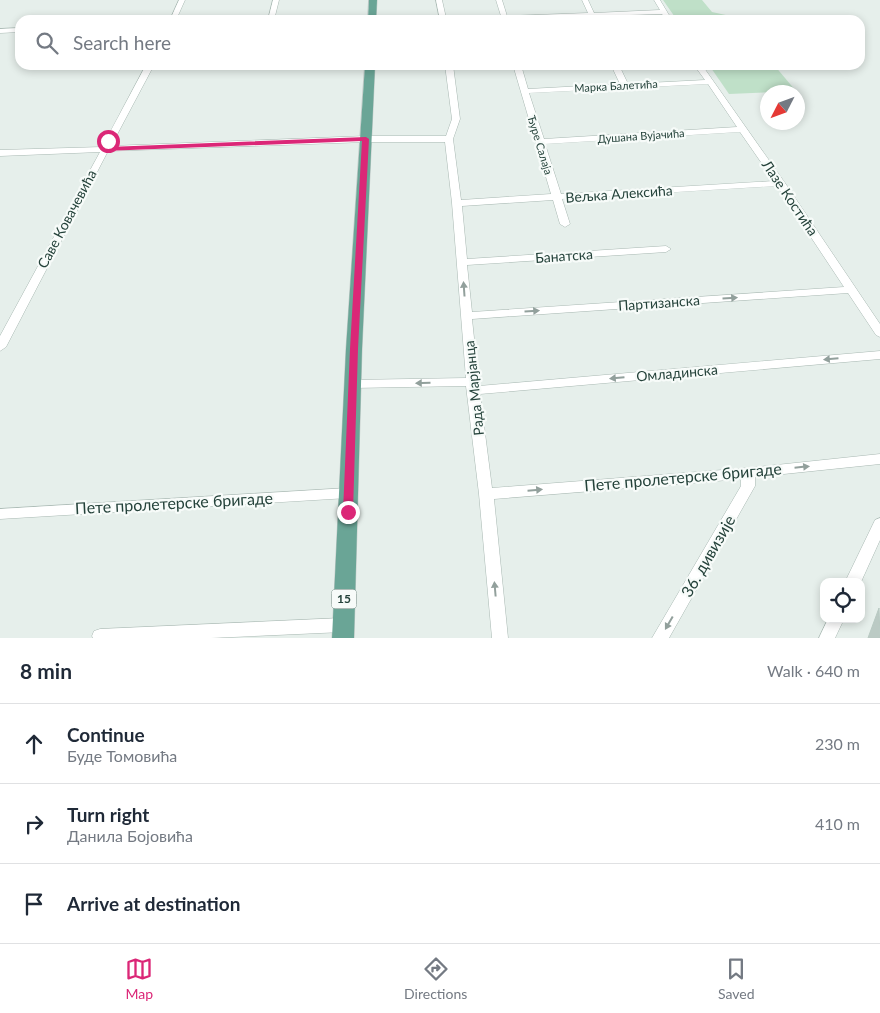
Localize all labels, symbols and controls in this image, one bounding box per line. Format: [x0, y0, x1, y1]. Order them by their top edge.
search box [15, 15, 865, 70]
icon: search [33, 29, 61, 57]
text: Search here [73, 31, 171, 54]
street label: Марка Балетића [574, 77, 658, 94]
north arrow [760, 85, 805, 130]
street label: Ђуре Салаја [525, 114, 556, 176]
street label: Душана Вујачића [597, 126, 685, 145]
route start [97, 130, 120, 153]
street label: Лазе Костића [758, 156, 822, 239]
street label: Саве Ковачевића [33, 166, 100, 271]
street label: Вељка Алексића [565, 181, 673, 206]
street label: Банатска [534, 245, 593, 266]
one-way arrow [460, 280, 468, 296]
street label: Партизанска [618, 291, 700, 314]
one-way arrow [722, 294, 738, 302]
one-way arrow [525, 307, 541, 315]
street label: Рада Марјанца [460, 340, 487, 436]
one-way arrow [823, 356, 839, 364]
street label: Омладинска [636, 360, 718, 385]
one-way arrow [609, 374, 625, 382]
one-way arrow [415, 379, 431, 387]
street label: Пете пролетерске бригаде [583, 458, 782, 495]
one-way arrow [794, 463, 810, 471]
one-way arrow [527, 486, 543, 494]
street label: Пете пролетерске бригаде [75, 488, 273, 517]
route end [337, 501, 360, 524]
street label: 36. дивизије [676, 511, 739, 600]
map controls [820, 578, 865, 623]
button: locate [820, 578, 865, 623]
one-way arrow [491, 581, 499, 597]
road number: 15 [332, 590, 356, 608]
one-way arrow [665, 616, 674, 629]
text: 8 min [20, 658, 72, 683]
text: Walk · 640 m [767, 661, 860, 680]
text: Continue [67, 723, 145, 746]
icon: ahead [20, 730, 48, 758]
text: 230 m [815, 734, 860, 753]
text: Буде Томовића [67, 746, 177, 765]
text: Turn right [67, 803, 149, 826]
icon: right [20, 810, 48, 838]
text: 410 m [815, 814, 860, 833]
text: Данила Бојовића [67, 826, 193, 845]
icon: arrive [20, 890, 48, 918]
text: Arrive at destination [67, 892, 240, 915]
tab: Map [125, 955, 153, 1002]
tab: Directions [404, 955, 467, 1002]
tab: Saved [718, 955, 755, 1002]

